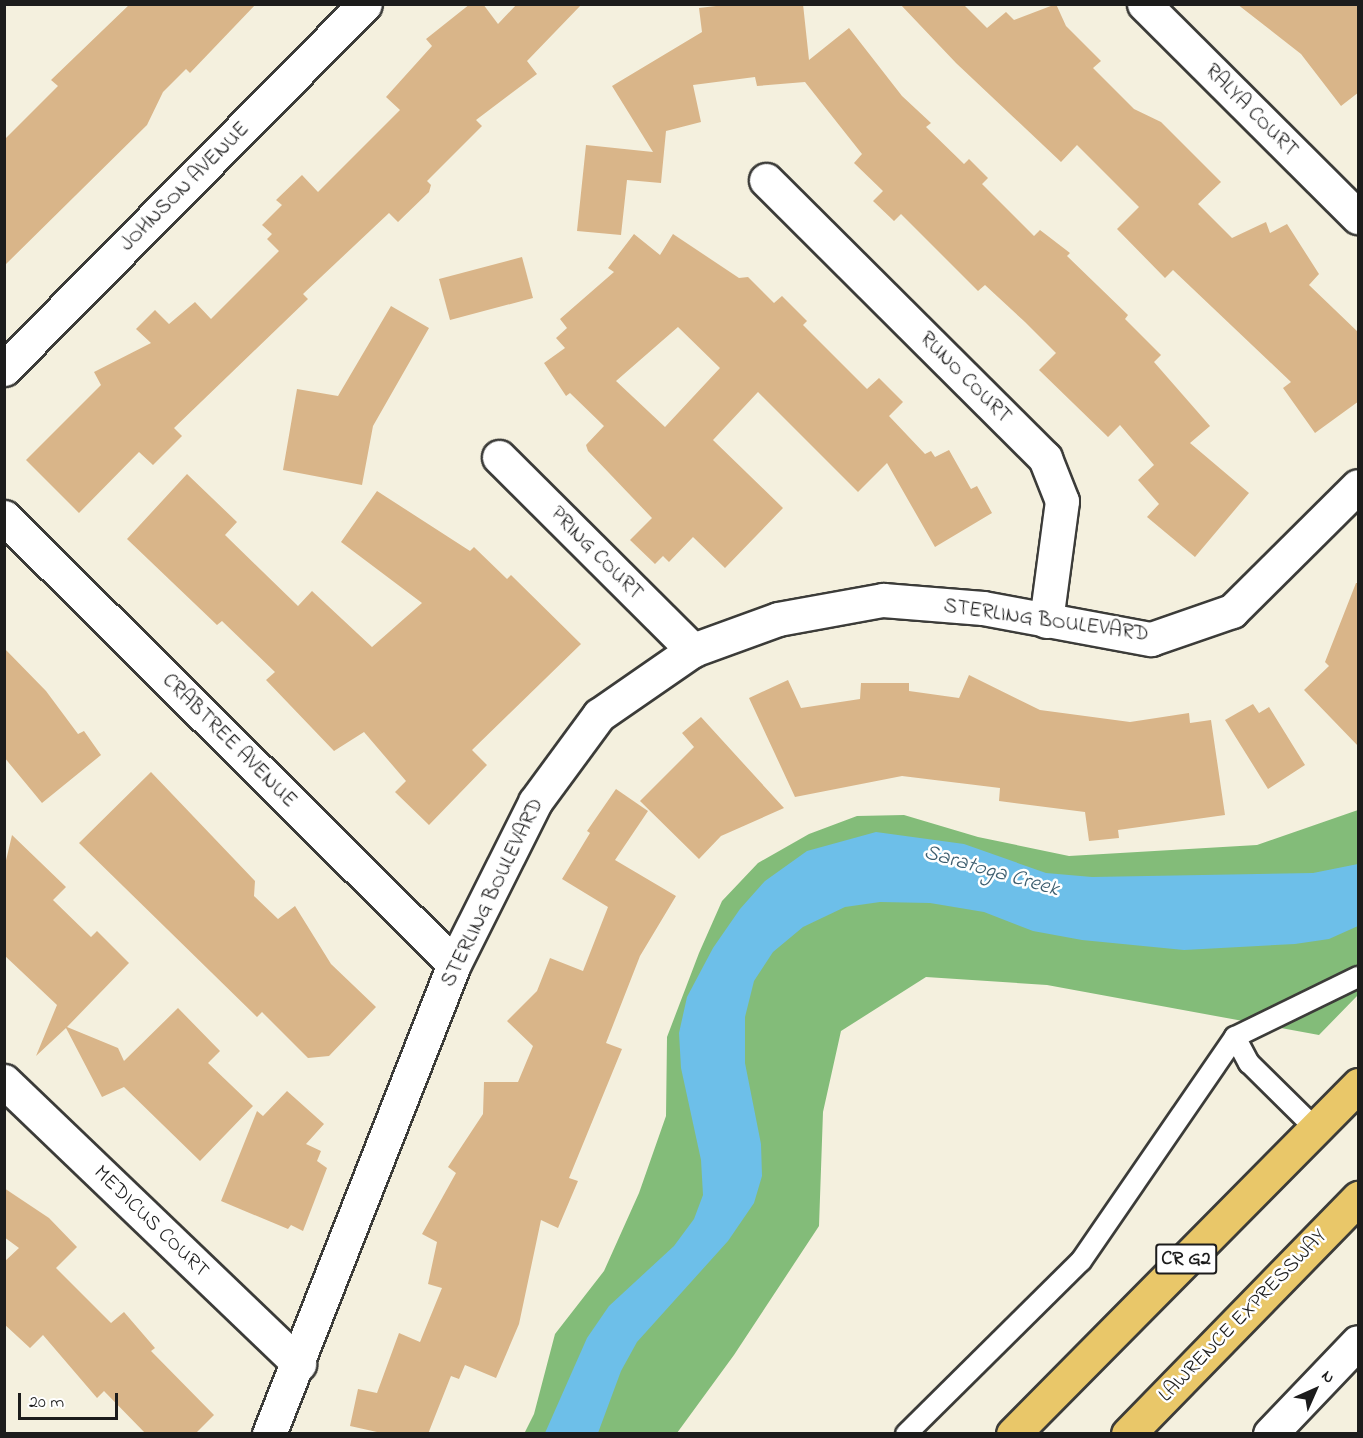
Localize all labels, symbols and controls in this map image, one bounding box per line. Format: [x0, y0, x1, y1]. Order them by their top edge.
street label: RALYA COURT [1199, 59, 1303, 163]
street label: JOHNSON AVENUE [115, 117, 255, 257]
street label: RUNO COURT [914, 327, 1016, 429]
street label: PRING COURT [544, 502, 648, 606]
street label: STERLING BOULEVARD [942, 594, 1150, 648]
street label: CRABTREE AVENUE [156, 668, 302, 814]
street label: STERLING BOULEVARD [436, 795, 550, 991]
water label: Saratoga Creek [921, 840, 1061, 904]
street label: MEDICUS COURT [88, 1161, 214, 1283]
street label: LAWRENCE EXPRESSWAY [1154, 1224, 1332, 1408]
road number: CR G2 [1154, 1242, 1218, 1276]
north arrow [1285, 1360, 1345, 1420]
scale bar [21, 1381, 122, 1419]
text: 20 m [29, 1390, 64, 1416]

